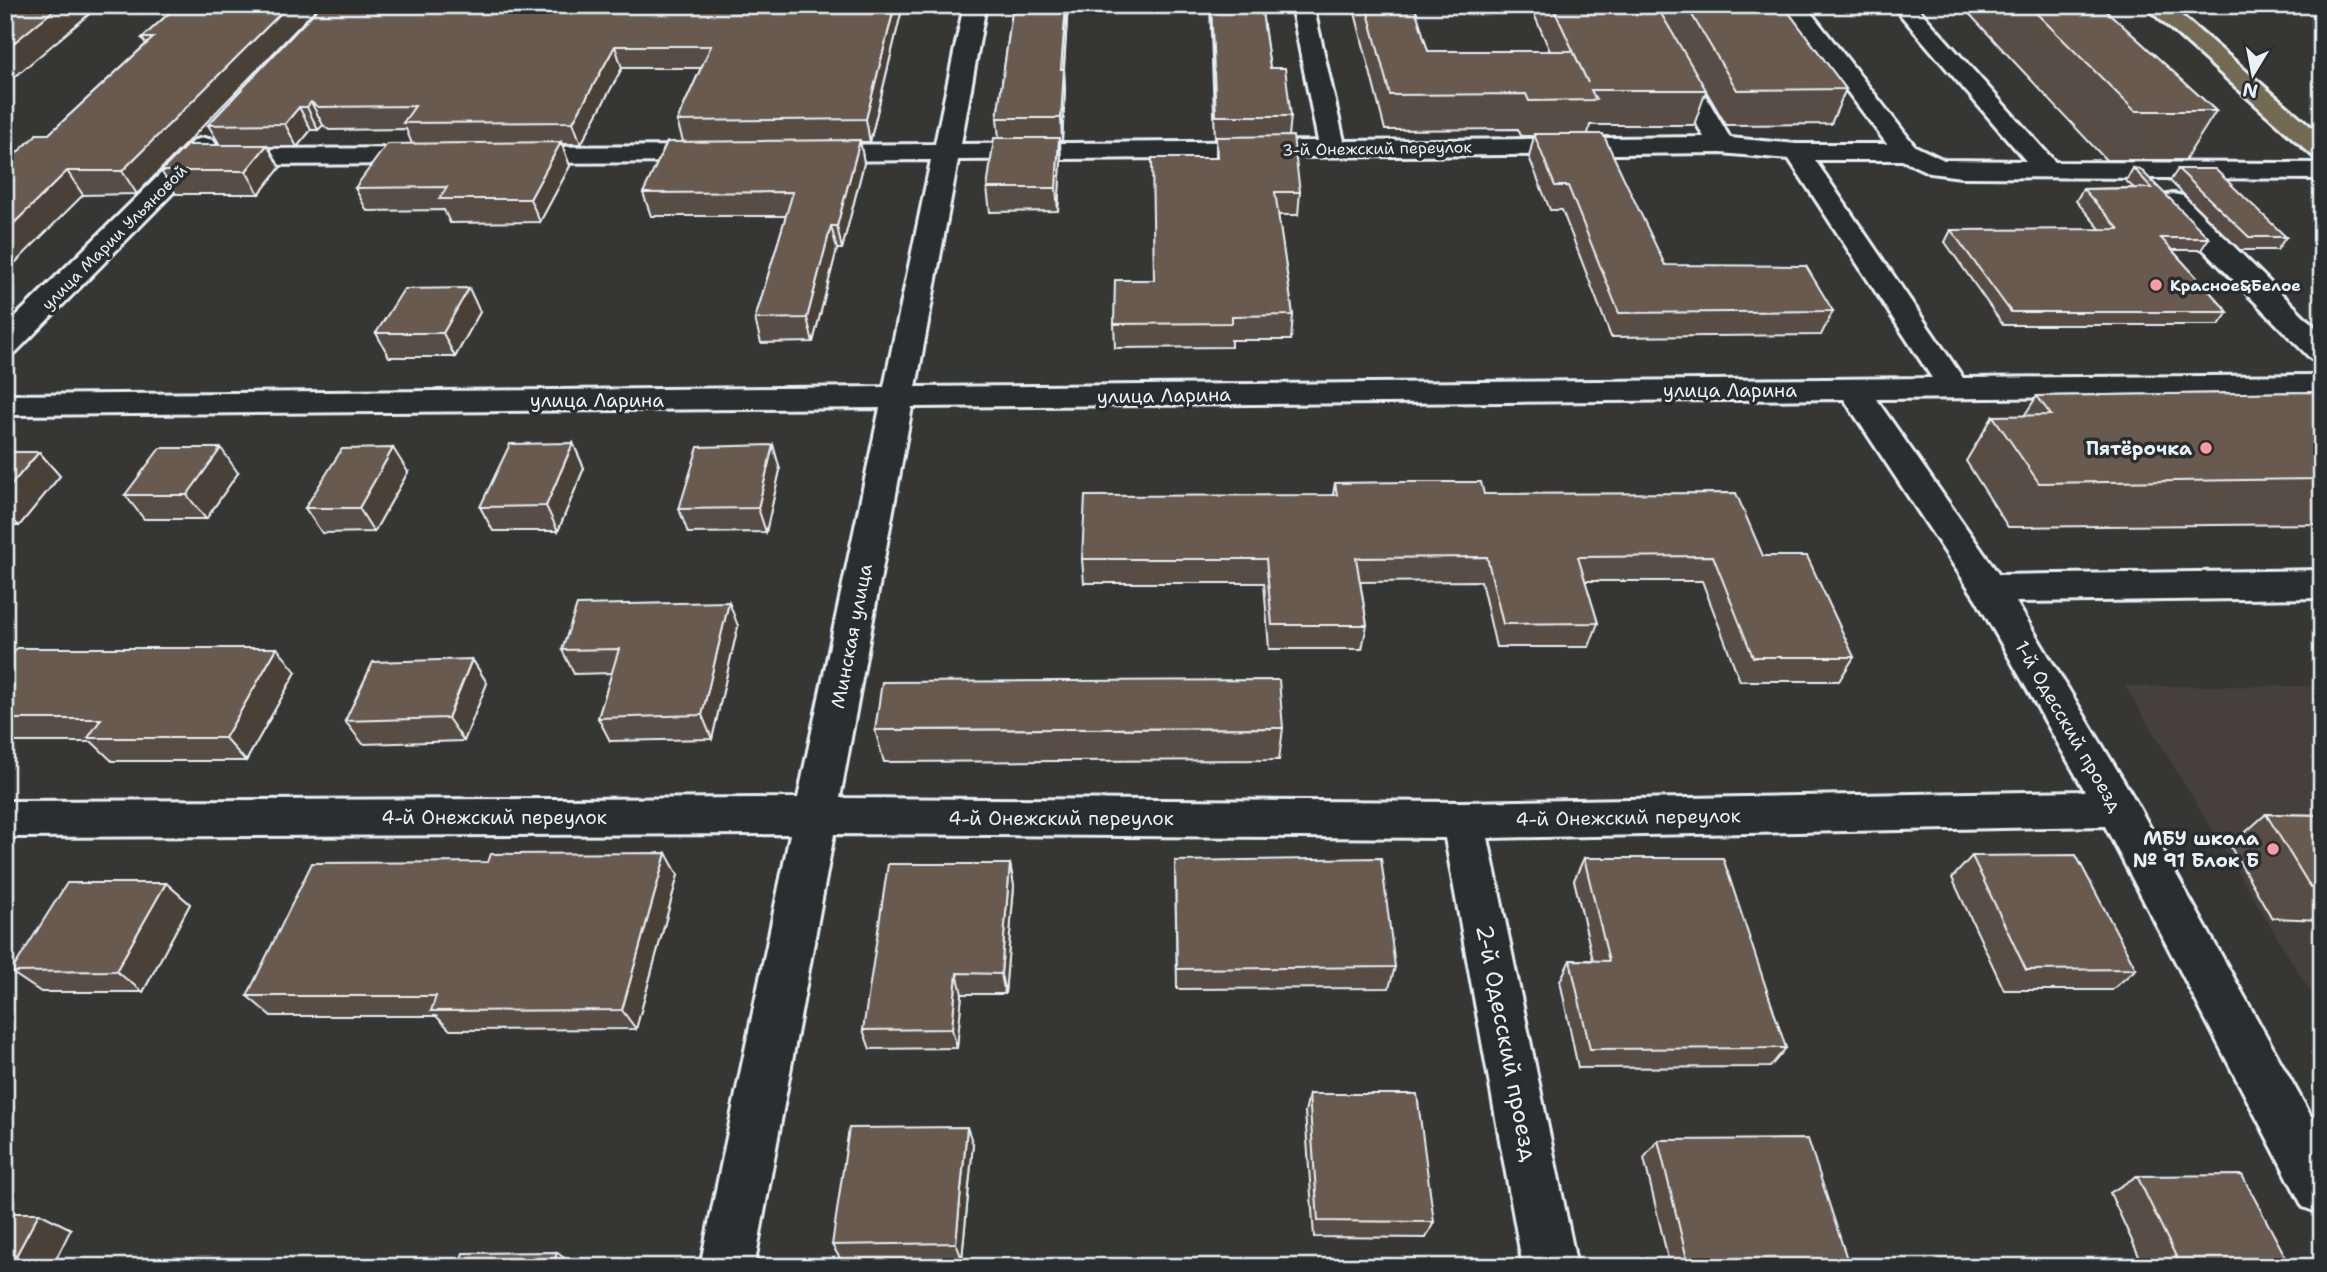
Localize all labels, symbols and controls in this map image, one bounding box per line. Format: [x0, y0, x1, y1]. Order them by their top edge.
north arrow [2218, 38, 2288, 108]
text: N [2241, 77, 2260, 104]
street label: 3-й Онежский переулок [1282, 136, 1472, 161]
street label: улица Марии Ульяновой [37, 160, 191, 314]
place label: Красное&Белое [2170, 275, 2301, 296]
marker: Красное&Белое [2148, 277, 2164, 293]
street label: улица Ларина [1663, 378, 1797, 403]
street label: улица Ларина [1097, 382, 1231, 409]
street label: улица Ларина [530, 388, 664, 413]
place label: Пятёрочка [2086, 436, 2192, 461]
marker: Пятёрочка [2198, 440, 2214, 456]
street label: Минская улица [825, 561, 878, 711]
street label: 1-й Одесский проезд [2009, 636, 2128, 816]
street label: 4-й Онежский переулок [1515, 803, 1741, 832]
street label: 4-й Онежский переулок [381, 805, 607, 830]
street label: 4-й Онежский переулок [948, 806, 1174, 831]
place label: МБУ школа № 91 Блок Б [2133, 826, 2259, 873]
marker: МБУ школа № 91 Блок Б [2265, 841, 2281, 857]
street label: 2-й Одесский проезд [1469, 922, 1545, 1164]

